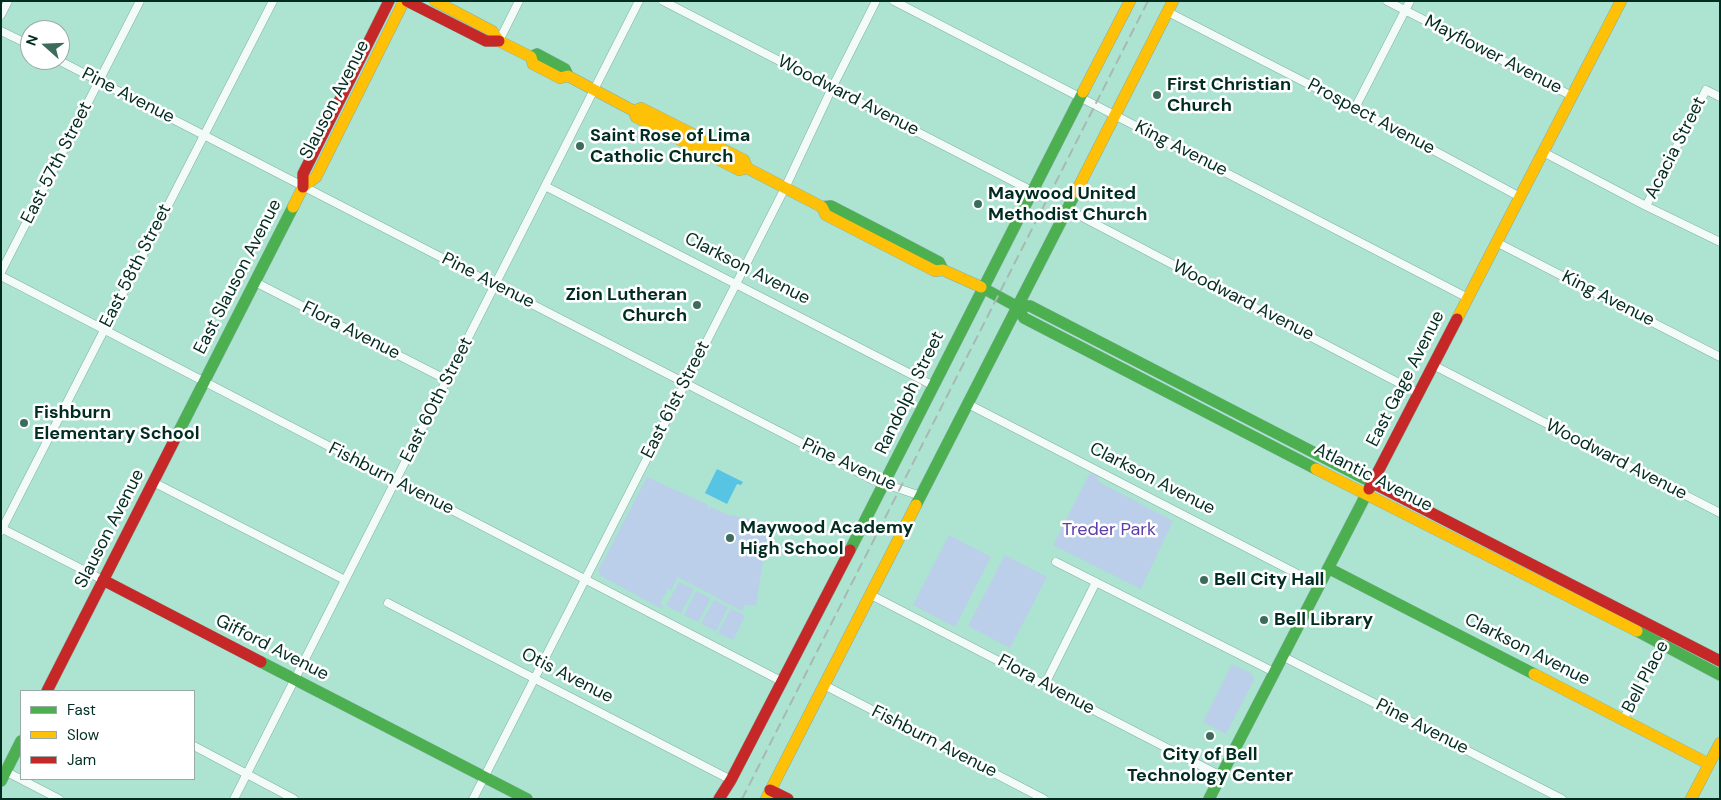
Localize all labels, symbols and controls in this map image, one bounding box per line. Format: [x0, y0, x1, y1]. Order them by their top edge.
street label: Mayflower Avenue [1421, 11, 1565, 99]
north arrow [20, 20, 70, 70]
text: N [22, 32, 42, 48]
street label: Slauson Avenue [296, 37, 374, 163]
street label: Woodward Avenue [774, 51, 922, 141]
street label: Pine Avenue [78, 63, 178, 129]
place label: First Christian Church [1167, 74, 1291, 116]
street label: Prospect Avenue [1304, 74, 1438, 160]
marker: First Christian Church [1151, 89, 1163, 101]
street label: Acacia Street [1641, 93, 1711, 203]
street label: East 57th Street [17, 98, 97, 228]
street label: King Avenue [1131, 116, 1231, 182]
place label: Saint Rose of Lima Catholic Church [590, 125, 750, 168]
marker: Saint Rose of Lima Catholic Church [574, 140, 586, 152]
place label: Maywood United Methodist Church [988, 183, 1147, 225]
street label: East Slauson Avenue [190, 196, 286, 358]
marker: Maywood United Methodist Church [972, 198, 984, 210]
street label: East 58th Street [96, 201, 176, 331]
street label: Clarkson Avenue [681, 228, 813, 310]
street label: Pine Avenue [438, 248, 538, 314]
street label: Woodward Avenue [1169, 256, 1317, 346]
street label: King Avenue [1558, 266, 1658, 332]
place label: Zion Lutheran Church [565, 284, 687, 326]
street label: Flora Avenue [299, 297, 403, 365]
marker: Zion Lutheran Church [691, 299, 703, 311]
street label: East Gage Avenue [1362, 307, 1450, 451]
street label: Randolph Street [871, 328, 949, 458]
street label: East 60th Street [396, 334, 478, 466]
street label: East 61st Street [637, 338, 715, 462]
place label: Fishburn Elementary School [34, 402, 200, 444]
street label: Woodward Avenue [1542, 415, 1690, 505]
marker: Fishburn Elementary School [18, 417, 30, 429]
street label: Pine Avenue [799, 434, 899, 496]
street label: Fishburn Avenue [325, 438, 457, 520]
street label: Clarkson Avenue [1086, 438, 1218, 520]
street label: Atlantic Avenue [1310, 439, 1436, 517]
street label: Slauson Avenue [71, 466, 149, 592]
place label: Maywood Academy High School [740, 517, 913, 560]
park label: Treder Park [1062, 519, 1156, 541]
marker: Maywood Academy High School [724, 532, 736, 544]
place label: Bell City Hall [1214, 569, 1324, 591]
marker: Bell City Hall [1198, 574, 1210, 586]
place label: Bell Library [1274, 609, 1373, 631]
street label: Clarkson Avenue [1461, 609, 1593, 691]
street label: Gifford Avenue [212, 610, 332, 686]
marker: Bell Library [1258, 614, 1270, 626]
street label: Bell Place [1618, 637, 1674, 717]
street label: Otis Avenue [517, 644, 617, 708]
street label: Flora Avenue [994, 650, 1098, 720]
legend [20, 690, 195, 780]
street label: Pine Avenue [1372, 694, 1472, 760]
text: Fast [67, 700, 96, 720]
street label: Fishburn Avenue [868, 701, 1000, 783]
text: Slow [67, 725, 99, 745]
marker: City of Bell Technology Center [1204, 730, 1216, 742]
place label: City of Bell Technology Center [1127, 744, 1293, 786]
text: Jam [67, 750, 96, 770]

